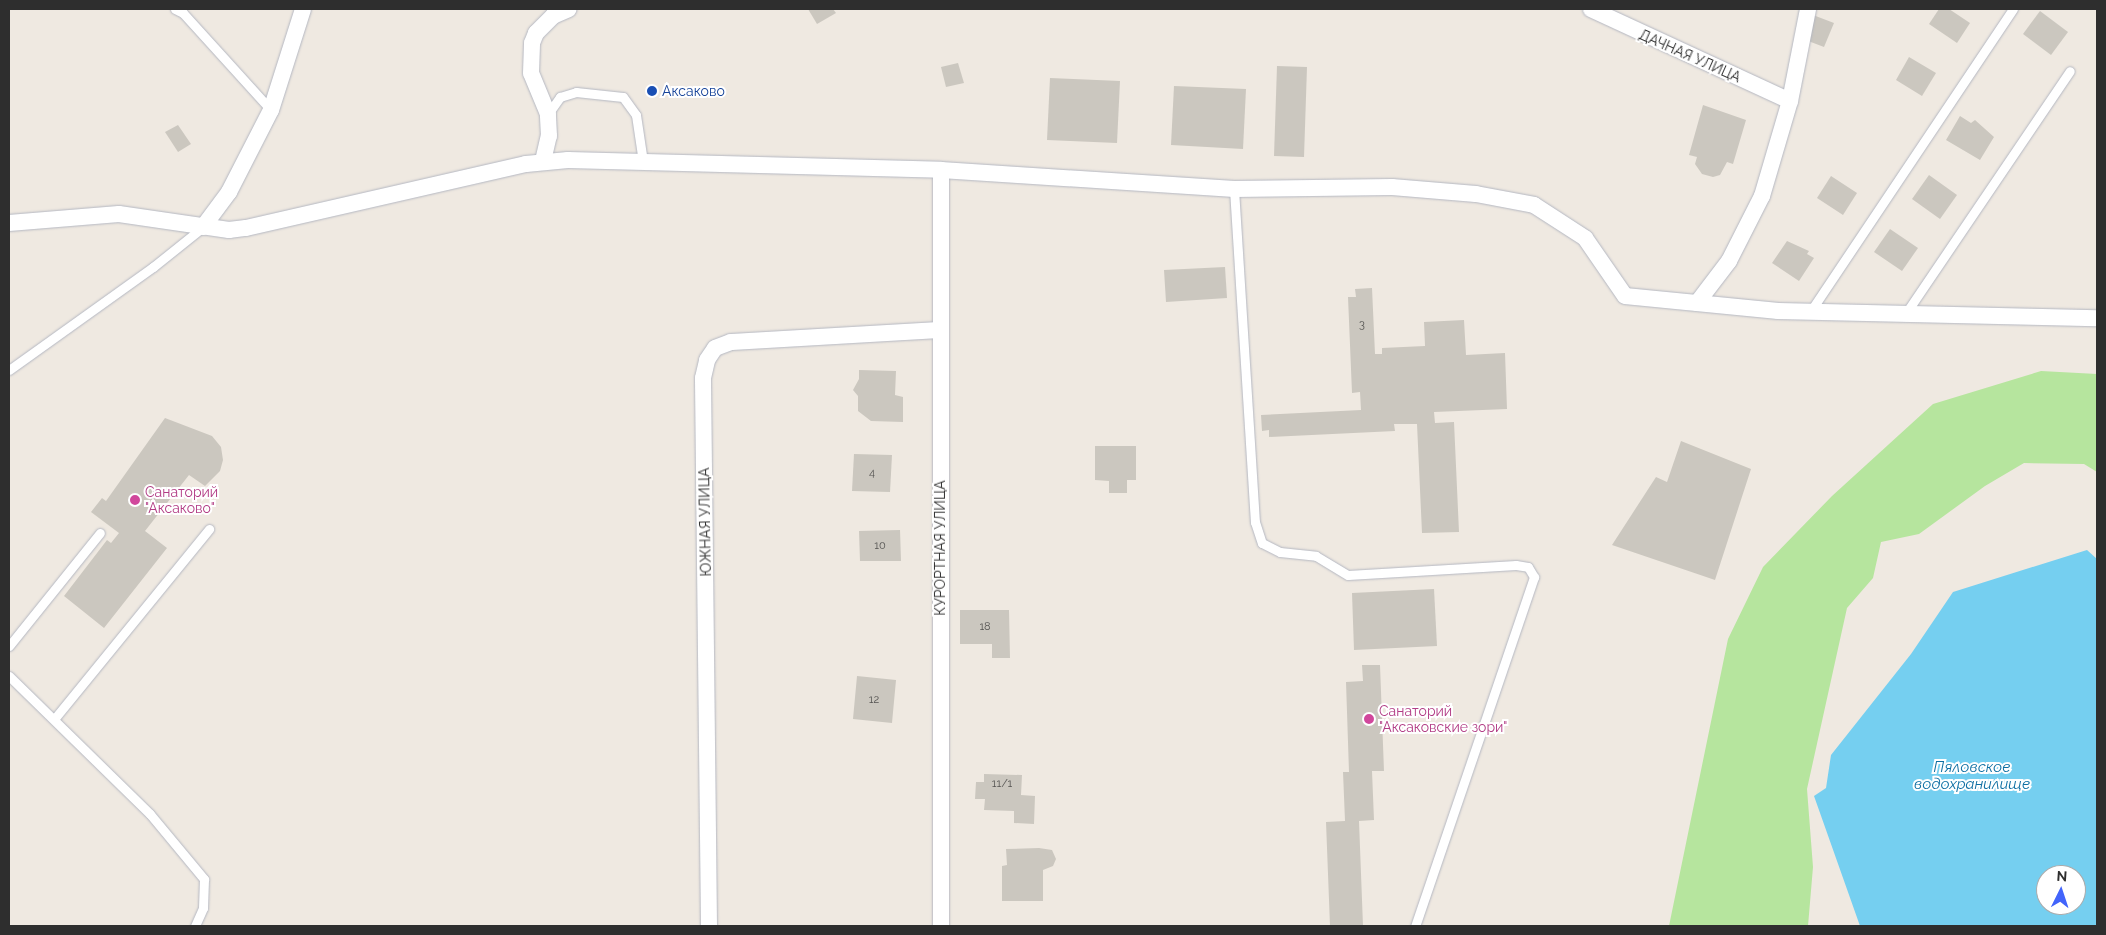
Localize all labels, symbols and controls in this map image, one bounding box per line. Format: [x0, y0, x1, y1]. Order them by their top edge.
street label: ДАЧНАЯ УЛИЦА [1637, 26, 1743, 86]
place label: Аксаково [662, 83, 725, 99]
marker: Аксаково [646, 85, 658, 97]
house number: 3 [1359, 318, 1365, 332]
house number: 4 [869, 466, 875, 480]
street label: ЮЖНАЯ УЛИЦА [696, 467, 714, 577]
street label: КУРОРТНАЯ УЛИЦА [932, 480, 948, 616]
place label: Санаторий "Аксаково" [145, 484, 218, 516]
marker: Санаторий "Аксаково" [129, 494, 141, 506]
house number: 10 [874, 539, 886, 553]
house number: 18 [979, 620, 991, 634]
house number: 12 [869, 693, 879, 707]
place label: Санаторий "Аксаковские зори" [1379, 703, 1507, 736]
marker: Санаторий "Аксаковские зори" [1363, 713, 1375, 725]
water label: Пяловское водохранилище [1914, 758, 2030, 793]
house number: 11/1 [992, 777, 1012, 791]
north arrow [2036, 865, 2086, 915]
text: N [2056, 868, 2068, 884]

